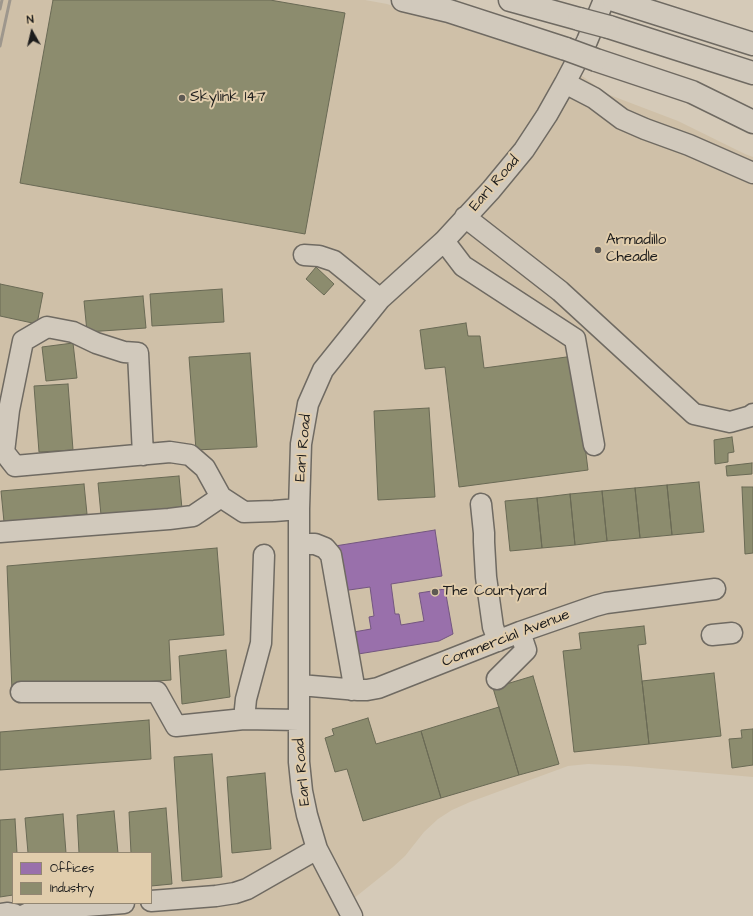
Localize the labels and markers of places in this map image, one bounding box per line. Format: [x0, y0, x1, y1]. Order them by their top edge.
place label: Skylink 147 [190, 89, 266, 107]
marker: Skylink 147 [177, 93, 187, 103]
place label: Armadillo Cheadle [606, 232, 666, 267]
marker: Armadillo Cheadle [593, 245, 603, 255]
place label: The Courtyard [443, 583, 547, 601]
marker: The Courtyard [430, 587, 440, 597]

